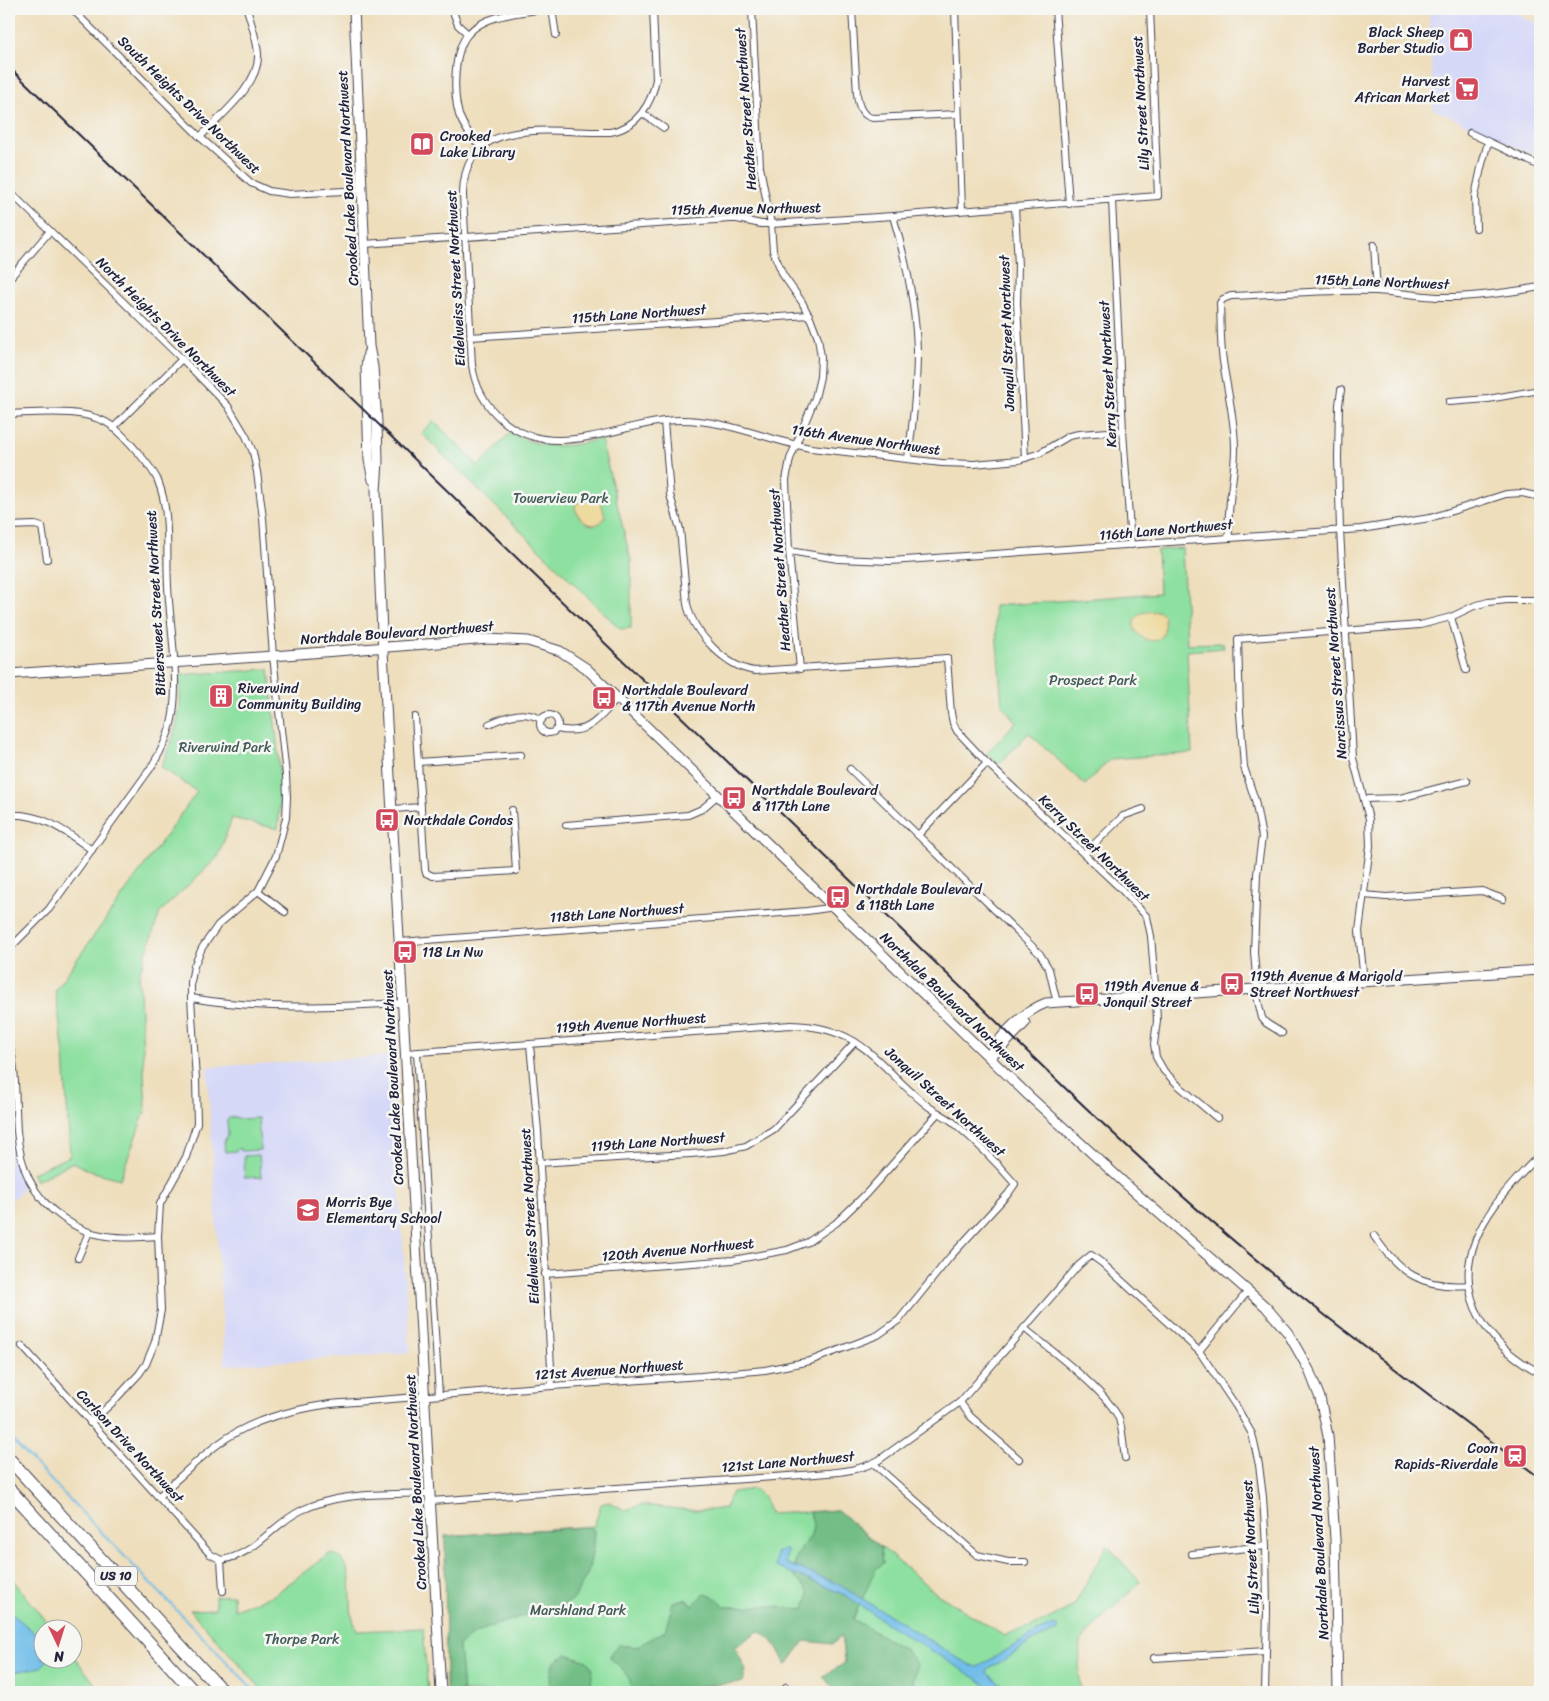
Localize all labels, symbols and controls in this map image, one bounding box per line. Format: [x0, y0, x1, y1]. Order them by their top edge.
place label: Black Sheep Barber Studio [1358, 20, 1445, 61]
street label: Heather Street Northwest [728, 26, 764, 191]
shop icon: Black Sheep Barber Studio [1448, 27, 1474, 53]
street label: South Heights Drive Northwest [111, 29, 267, 181]
street label: Lily Street Northwest [1125, 35, 1157, 171]
street label: Crooked Lake Boulevard Northwest [330, 69, 366, 287]
place label: Harvest African Market [1354, 69, 1450, 110]
supermarket icon: Harvest African Market [1454, 76, 1480, 102]
place label: Crooked Lake Library [440, 124, 516, 165]
library icon: Crooked Lake Library [409, 131, 435, 157]
street label: Eidelweiss Street Northwest [439, 189, 473, 367]
street label: 115th Avenue Northwest [671, 195, 821, 223]
street label: North Heights Drive Northwest [90, 251, 243, 404]
street label: Jonquil Street Northwest [992, 253, 1022, 412]
street label: 115th Lane Northwest [1314, 267, 1451, 297]
street label: 115th Lane Northwest [571, 297, 708, 331]
street label: Kerry Street Northwest [1092, 299, 1124, 448]
street label: 116th Avenue Northwest [790, 417, 942, 463]
park label: Towerview Park [513, 486, 609, 511]
street label: Heather Street Northwest [762, 487, 798, 652]
street label: Bittersweet Street Northwest [139, 510, 173, 696]
street label: 116th Lane Northwest [1098, 512, 1235, 548]
street label: Narcissus Street Northwest [1318, 586, 1354, 760]
street label: Northdale Boulevard Northwest [299, 614, 496, 652]
park label: Prospect Park [1049, 668, 1137, 693]
place label: Riverwind Community Building [238, 676, 361, 717]
place label: Northdale Boulevard & 117th Avenue North [622, 678, 755, 719]
building icon: Riverwind Community Building [208, 683, 234, 709]
bus stop icon: Northdale Boulevard & 117th Avenue North [591, 685, 617, 711]
park label: Riverwind Park [179, 735, 272, 760]
place label: Northdale Boulevard & 117th Lane [752, 778, 879, 819]
bus stop icon: Northdale Boulevard & 117th Lane [721, 785, 747, 811]
street label: Kerry Street Northwest [1032, 788, 1157, 909]
bus stop icon: Northdale Condos [374, 807, 400, 833]
place label: Northdale Condos [404, 808, 514, 833]
place label: Northdale Boulevard & 118th Lane [856, 877, 983, 918]
bus stop icon: Northdale Boulevard & 118th Lane [825, 884, 851, 910]
street label: 118th Lane Northwest [549, 896, 686, 930]
street label: Northdale Boulevard Northwest [874, 926, 1031, 1079]
bus stop icon: 118 Ln Nw [392, 939, 418, 965]
place label: 118 Ln Nw [422, 940, 484, 965]
place label: 119th Avenue & Marigold Street Northwest [1250, 964, 1404, 1005]
street label: Crooked Lake Boulevard Northwest [375, 968, 411, 1186]
bus stop icon: 119th Avenue & Marigold Street Northwest [1219, 971, 1245, 997]
place label: 119th Avenue & Jonquil Street [1103, 974, 1199, 1015]
bus stop icon: 119th Avenue & Jonquil Street [1074, 981, 1100, 1007]
street label: 119th Avenue Northwest [555, 1005, 707, 1041]
street label: Jonquil Street Northwest [878, 1040, 1012, 1164]
street label: 119th Lane Northwest [590, 1125, 727, 1159]
street label: Eidelweiss Street Northwest [513, 1127, 547, 1305]
place label: Morris Bye Elementary School [326, 1190, 443, 1231]
school or university icon: Morris Bye Elementary School [295, 1197, 321, 1223]
street label: 120th Avenue Northwest [601, 1231, 755, 1269]
street label: 121st Avenue Northwest [534, 1352, 684, 1388]
street label: Crooked Lake Boulevard Northwest [398, 1373, 434, 1591]
street label: Carlson Drive Northwest [70, 1383, 191, 1510]
place label: Coon Rapids-Riverdale [1395, 1436, 1498, 1477]
station icon: Coon Rapids-Riverdale [1502, 1443, 1528, 1469]
street label: 121st Lane Northwest [721, 1444, 857, 1480]
street label: Northdale Boulevard Northwest [1301, 1444, 1337, 1640]
street label: Lily Street Northwest [1235, 1479, 1267, 1615]
road number: US 10 [95, 1566, 137, 1585]
park label: Marshland Park [530, 1598, 627, 1623]
north arrow [32, 1618, 82, 1668]
park label: Thorpe Park [265, 1627, 340, 1652]
text: N [53, 1644, 66, 1669]

